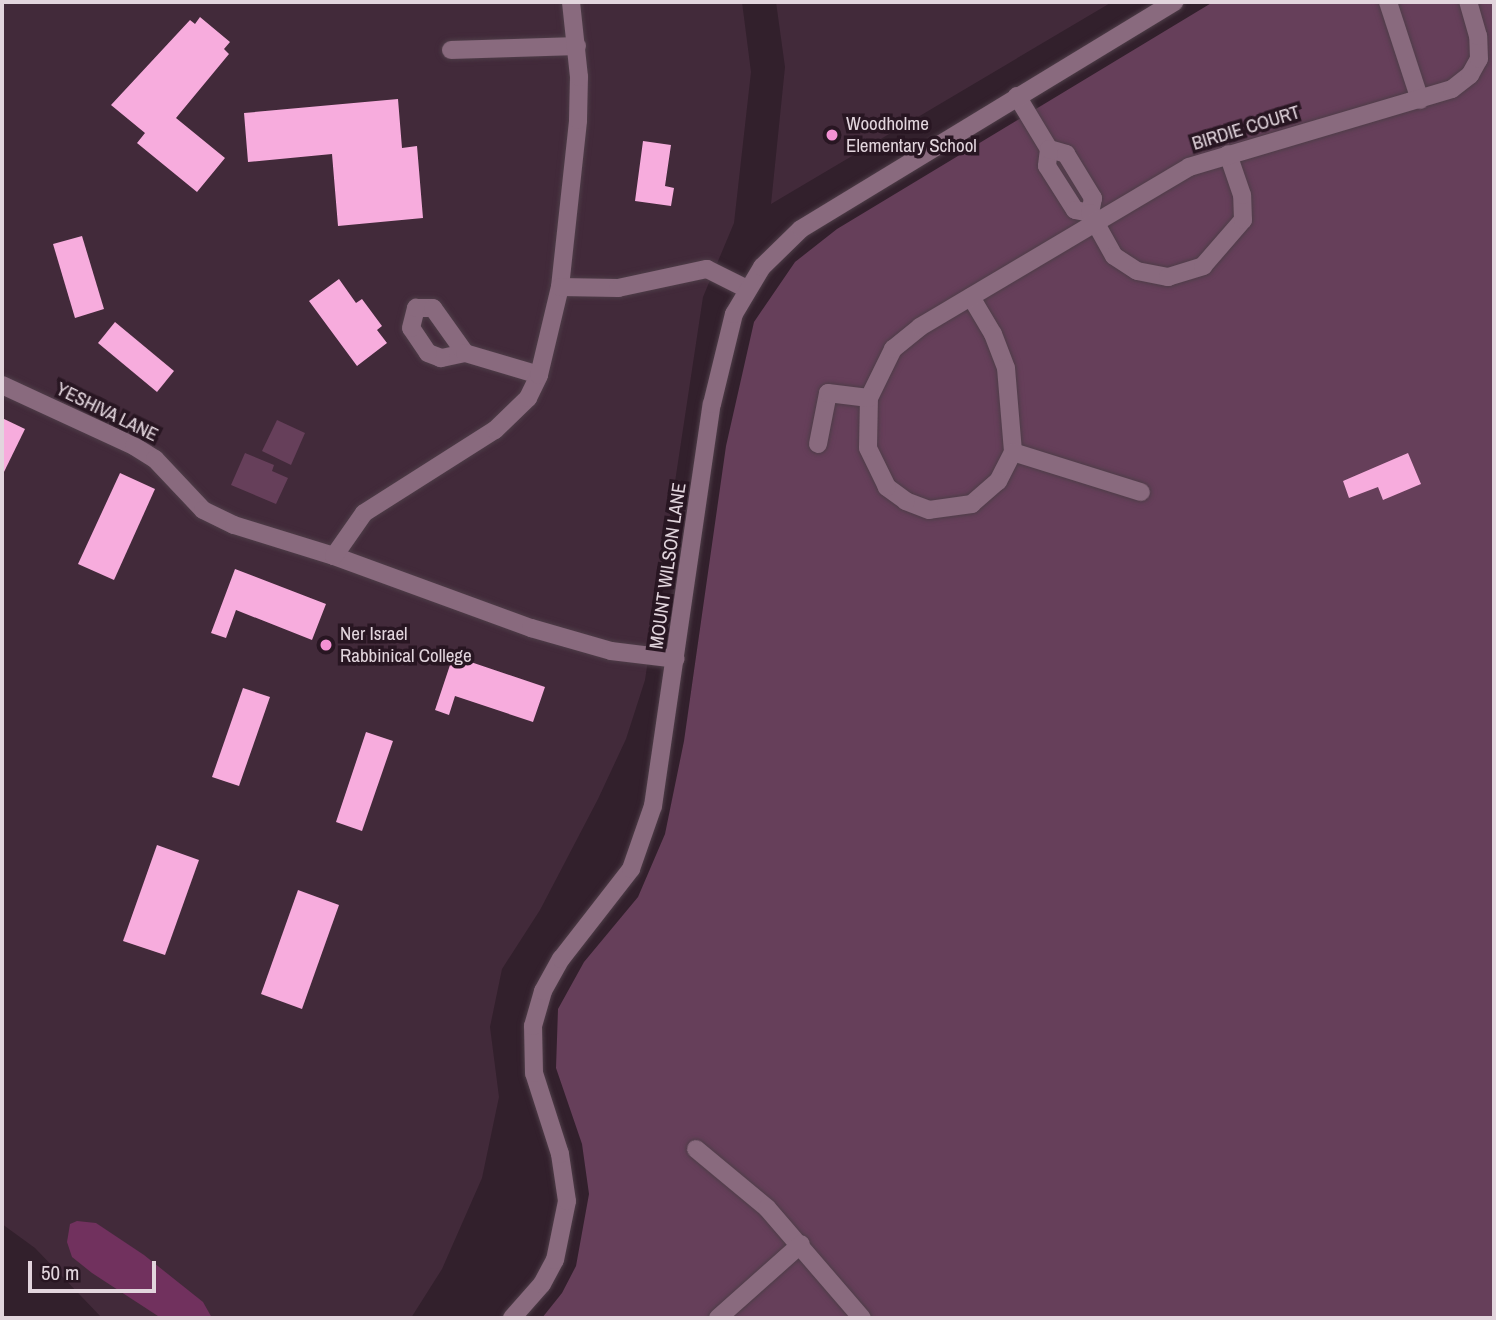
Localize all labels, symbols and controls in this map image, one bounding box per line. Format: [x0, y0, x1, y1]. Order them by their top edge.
street label: BIRDIE COURT [1189, 101, 1303, 155]
place label: Woodholme Elementary School [846, 113, 977, 157]
marker: Woodholme Elementary School [824, 127, 840, 143]
street label: YESHIVA LANE [52, 377, 162, 447]
street label: MOUNT WILSON LANE [645, 481, 691, 651]
place label: Ner Israel Rabbinical College [340, 623, 472, 667]
marker: Ner Israel Rabbinical College [318, 637, 334, 653]
scale bar [32, 1246, 159, 1290]
text: 50 m [41, 1258, 79, 1287]

